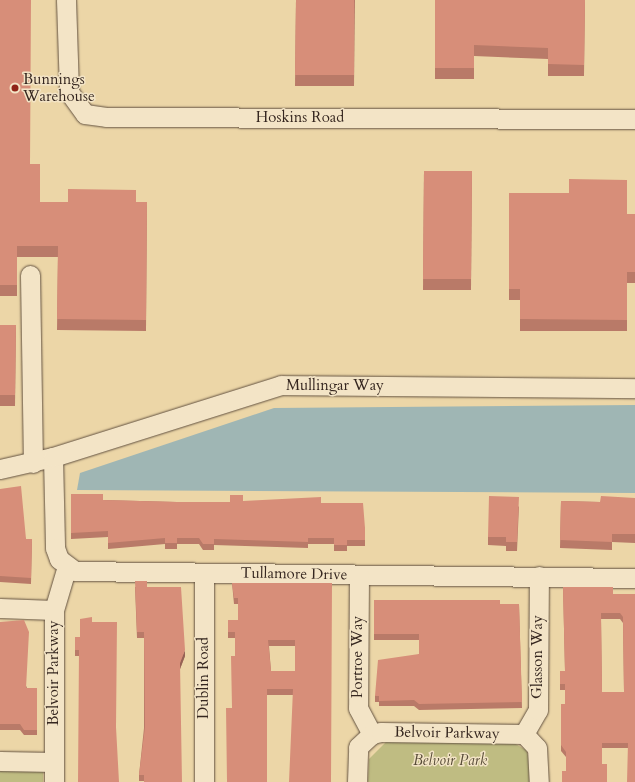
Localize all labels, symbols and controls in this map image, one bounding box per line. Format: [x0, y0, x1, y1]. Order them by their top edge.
place label: Bunnings Warehouse [23, 70, 95, 105]
marker: Bunnings Warehouse [10, 83, 20, 93]
street label: Hoskins Road [256, 109, 344, 127]
street label: Mullingar Way [286, 377, 384, 395]
street label: Tullamore Drive [240, 564, 348, 584]
street label: Glasson Way [529, 615, 547, 699]
street label: Portroe Way [349, 616, 367, 698]
street label: Belvoir Parkway [45, 620, 63, 726]
street label: Dublin Road [195, 637, 213, 719]
street label: Belvoir Parkway [394, 723, 500, 743]
park label: Belvoir Park [413, 752, 487, 770]

